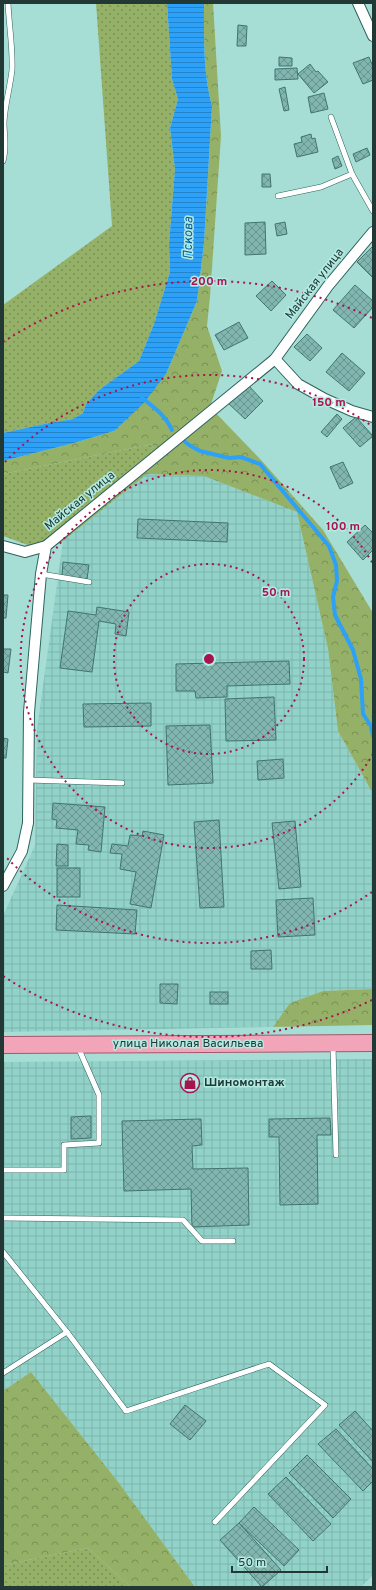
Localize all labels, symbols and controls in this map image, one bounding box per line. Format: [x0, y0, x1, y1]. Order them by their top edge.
water label: Пскова [181, 216, 197, 260]
street label: Майская улица [282, 245, 348, 323]
text: 200 m [191, 274, 227, 290]
text: 150 m [312, 395, 346, 411]
street label: Майская улица [41, 468, 119, 534]
text: 100 m [326, 519, 360, 535]
text: 50 m [262, 585, 290, 601]
centre of rings [202, 652, 216, 666]
street label: улица Николая Васильева [113, 1036, 263, 1052]
shop icon: Шиномонтаж [179, 1072, 201, 1094]
place label: Шиномонтаж [204, 1075, 285, 1091]
scale bar [232, 1548, 327, 1574]
text: 50 m [238, 1555, 266, 1571]

